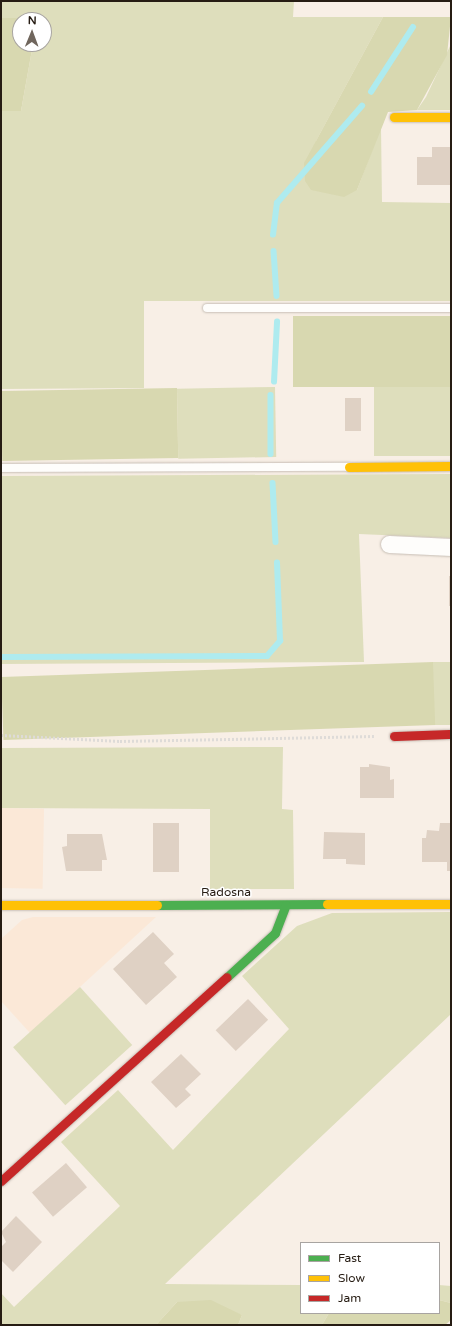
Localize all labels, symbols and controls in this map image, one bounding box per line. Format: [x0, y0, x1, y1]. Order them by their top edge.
north arrow [12, 12, 52, 52]
text: N [28, 14, 37, 27]
street label: Radosna [201, 886, 251, 900]
legend [300, 1242, 440, 1314]
text: Fast [338, 1251, 361, 1265]
text: Slow [338, 1271, 365, 1285]
text: Jam [338, 1291, 361, 1305]

